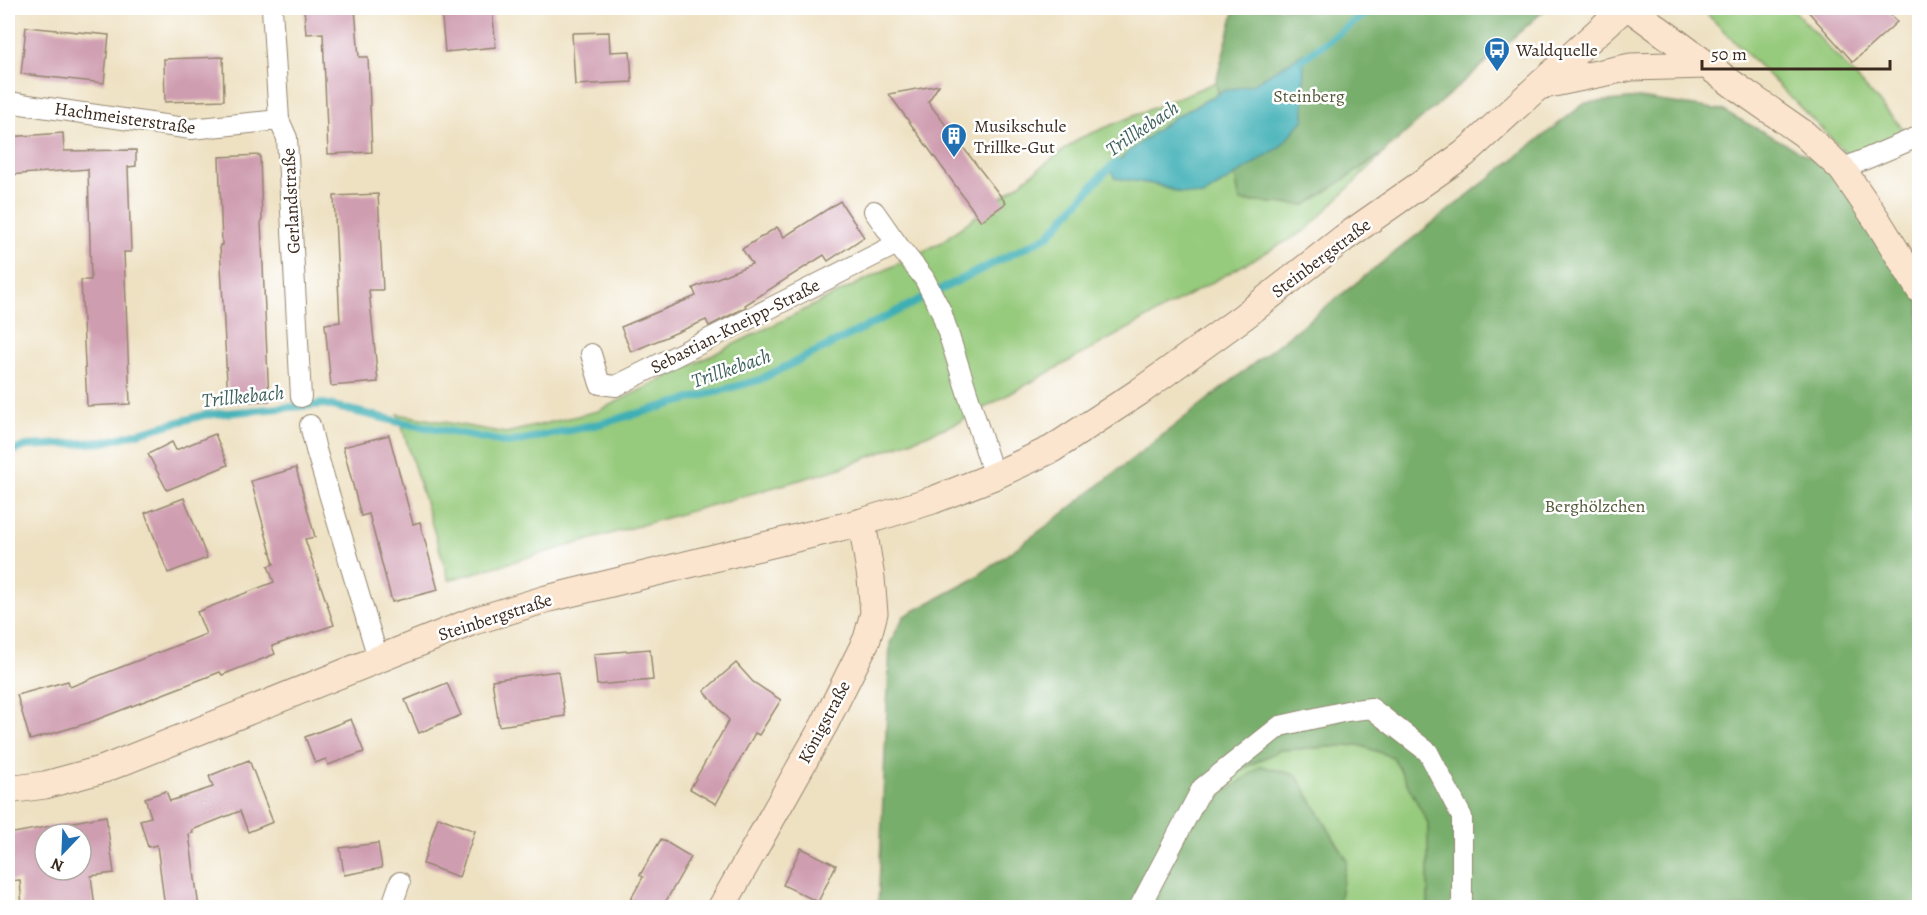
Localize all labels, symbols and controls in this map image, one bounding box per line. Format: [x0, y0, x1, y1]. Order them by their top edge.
scale bar [1702, 33, 1890, 71]
bus stop icon: Waldquelle [1482, 35, 1512, 73]
place label: Waldquelle [1515, 38, 1598, 62]
text: 50 m [1711, 42, 1747, 66]
park label: Steinberg [1273, 84, 1345, 108]
water label: Trillkebach [1100, 94, 1184, 163]
street label: Hachmeisterstraße [53, 96, 197, 140]
place label: Musikschule Trillke-Gut [974, 114, 1067, 159]
building icon: Musikschule Trillke-Gut [939, 121, 969, 159]
street label: Gerlandstraße [276, 147, 306, 255]
street label: Steinbergstraße [1266, 213, 1376, 303]
street label: Sebastian-Kneipp-Straße [646, 273, 824, 379]
water label: Trillkebach [688, 342, 775, 395]
water label: Trillkebach [201, 379, 286, 414]
park label: Berghölzchen [1545, 494, 1646, 518]
street label: Steinbergstraße [435, 587, 555, 647]
street label: Königstraße [792, 676, 856, 768]
north arrow [33, 822, 93, 882]
text: N [48, 852, 67, 877]

